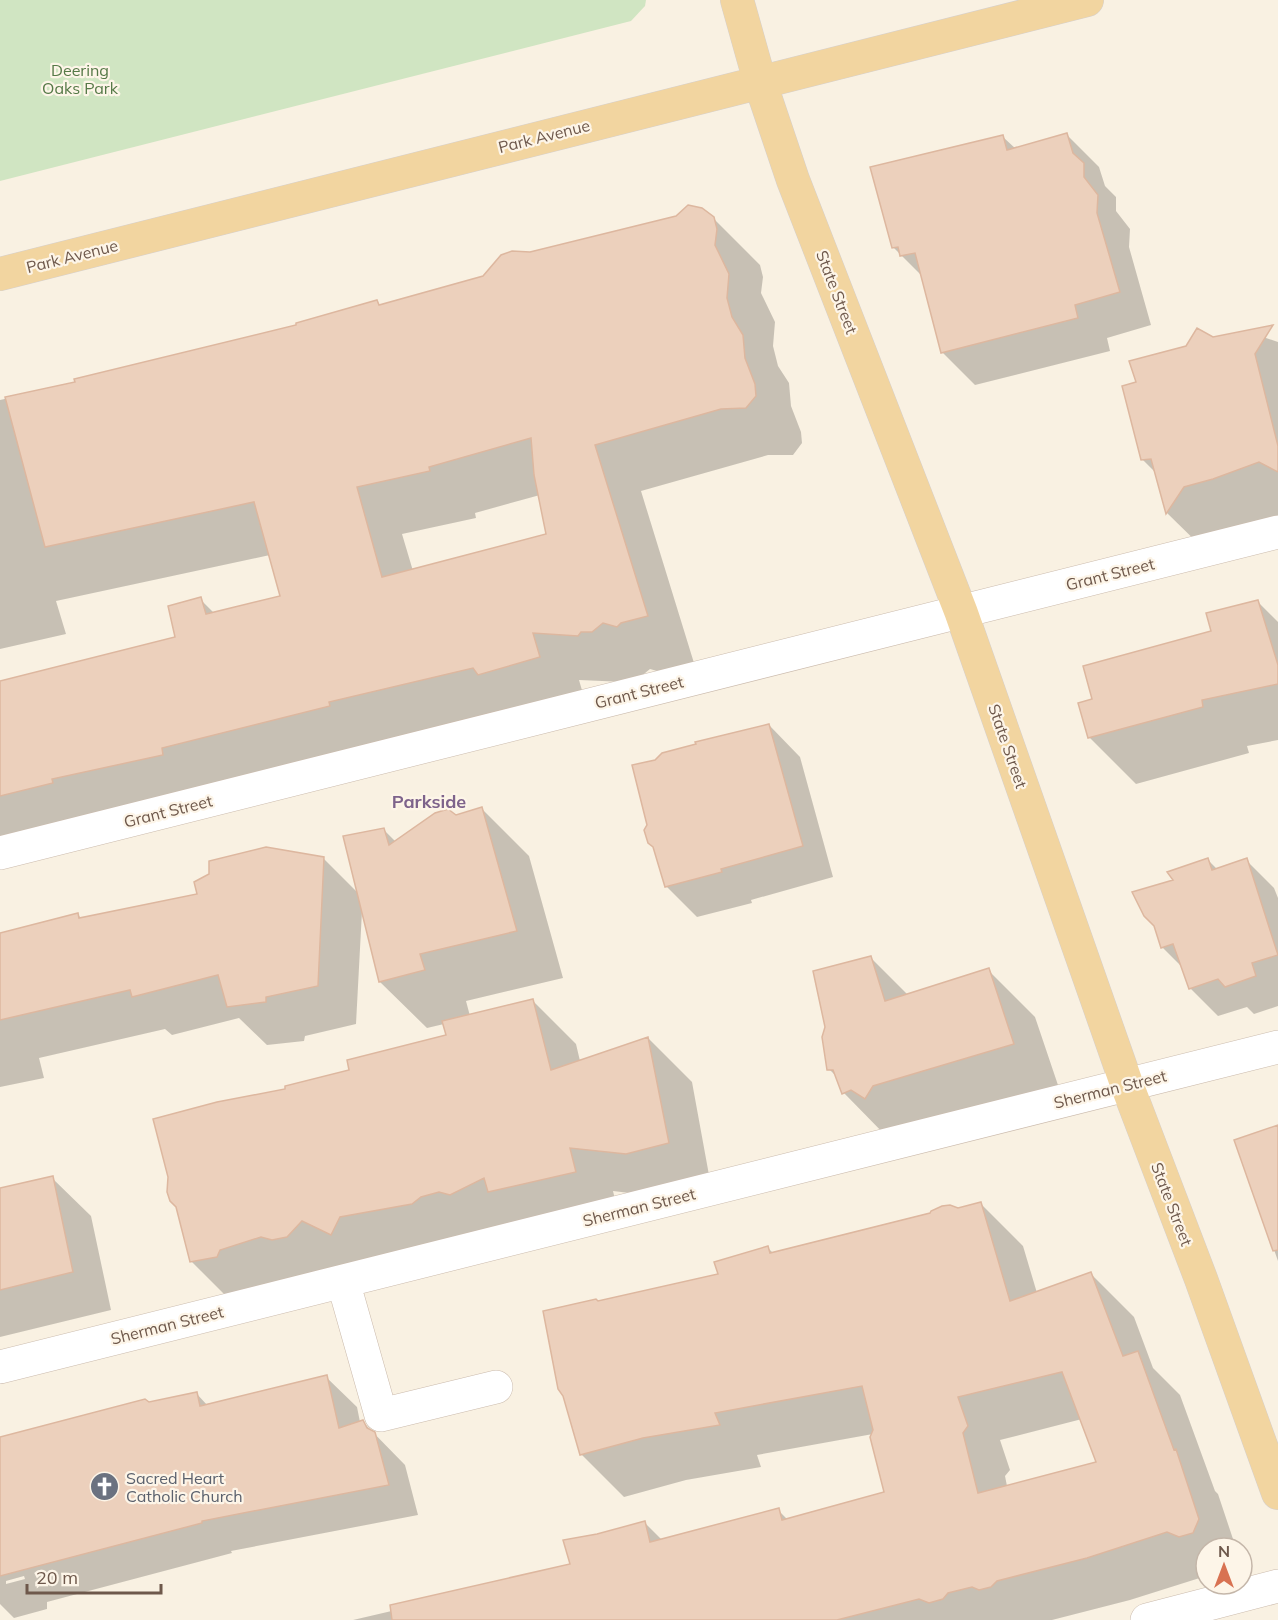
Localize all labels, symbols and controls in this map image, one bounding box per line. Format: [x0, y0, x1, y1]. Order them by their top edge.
park label: Deering Oaks Park [42, 60, 119, 98]
street label: Park Avenue [496, 115, 592, 157]
street label: Park Avenue [24, 235, 120, 277]
street label: State Street [812, 247, 862, 337]
street label: Grant Street [1064, 553, 1157, 595]
street label: Grant Street [593, 671, 686, 713]
street label: State Street [984, 701, 1032, 791]
street label: Grant Street [122, 790, 215, 832]
district label: Parkside [392, 790, 466, 813]
street label: Sherman Street [1052, 1065, 1169, 1113]
street label: State Street [1147, 1159, 1197, 1249]
street label: Sherman Street [581, 1183, 698, 1231]
street label: Sherman Street [109, 1301, 226, 1349]
place label: Sacred Heart Catholic Church [126, 1468, 243, 1506]
church icon: Sacred Heart Catholic Church [89, 1471, 121, 1503]
north arrow [1194, 1536, 1254, 1596]
text: N [1218, 1541, 1230, 1561]
scale bar [27, 1557, 160, 1595]
text: 20 m [36, 1566, 78, 1589]

